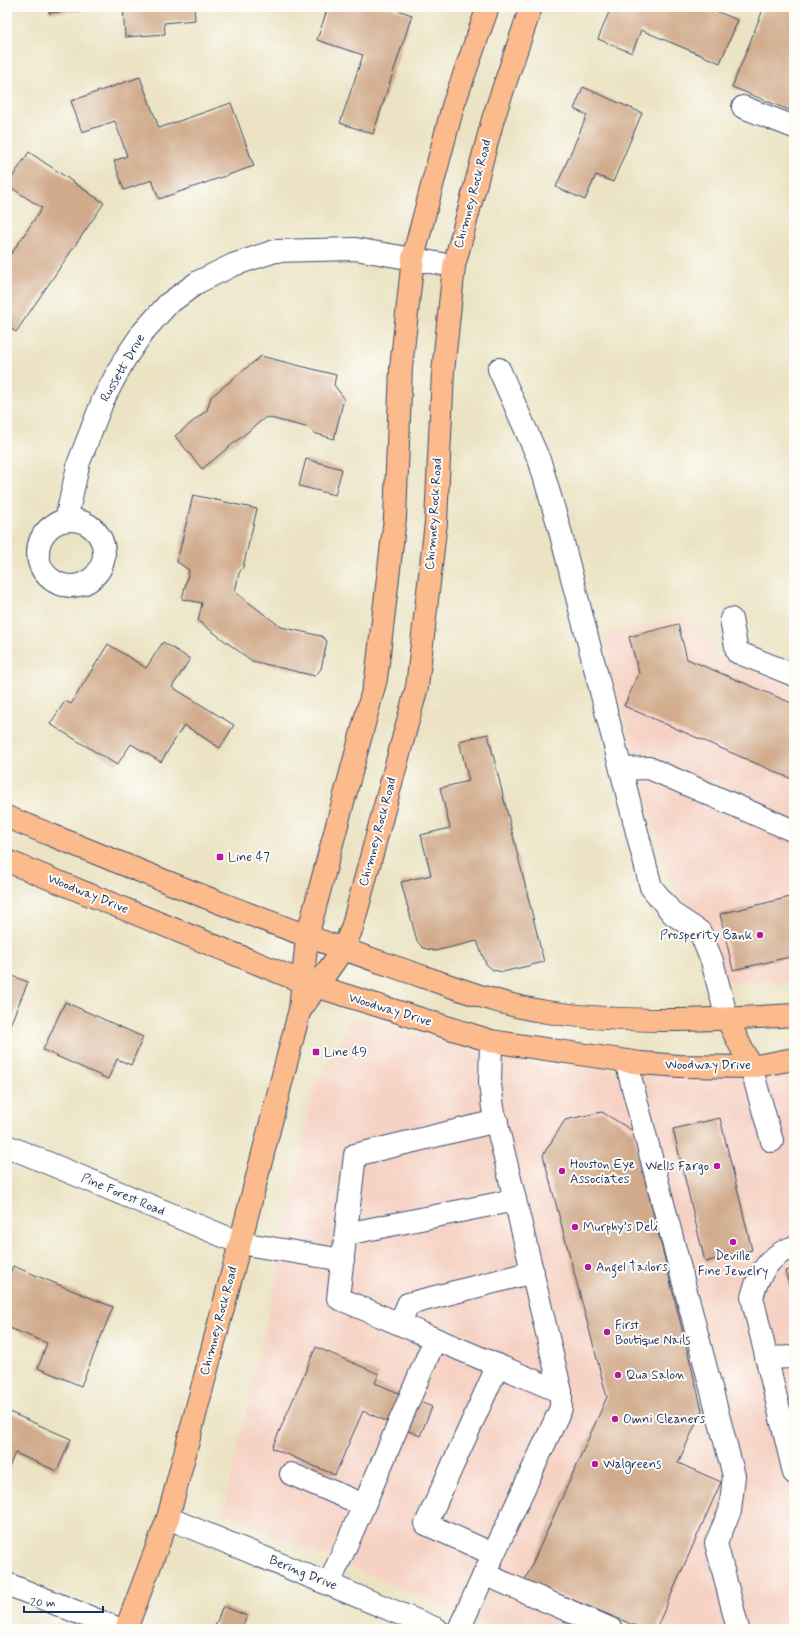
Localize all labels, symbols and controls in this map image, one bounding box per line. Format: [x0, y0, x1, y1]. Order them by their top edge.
street label: Chimney Rock Road [450, 138, 496, 250]
street label: Russett Drive [97, 331, 149, 405]
street label: Chimney Rock Road [422, 457, 446, 571]
street label: Chimney Rock Road [355, 776, 401, 888]
place label: Line 47 [228, 849, 270, 866]
marker: Line 47 [215, 852, 225, 862]
street label: Woodway Drive [45, 870, 131, 918]
place label: Prosperity Bank [660, 927, 753, 944]
marker: Prosperity Bank [755, 930, 765, 940]
street label: Woodway Drive [346, 989, 434, 1031]
place label: Line 49 [324, 1044, 367, 1061]
marker: Line 49 [311, 1047, 321, 1057]
street label: Woodway Drive [665, 1057, 751, 1074]
place label: Houston Eye Associates [570, 1156, 635, 1188]
place label: Wells Fargo [645, 1158, 709, 1175]
marker: Wells Fargo [712, 1161, 722, 1171]
marker: Houston Eye Associates [557, 1166, 567, 1176]
street label: Pine Forest Road [79, 1170, 167, 1220]
place label: Murphy’s Deli [583, 1219, 658, 1236]
marker: Murphy’s Deli [570, 1222, 580, 1232]
marker: Deville Fine Jewelry [728, 1237, 738, 1247]
place label: Deville Fine Jewelry [698, 1248, 768, 1280]
place label: Angel Tailors [596, 1259, 668, 1278]
marker: Angel Tailors [583, 1262, 593, 1272]
street label: Chimney Rock Road [196, 1265, 242, 1377]
place label: First Boutique Nails [615, 1317, 691, 1349]
marker: First Boutique Nails [602, 1327, 612, 1337]
place label: Qua Salon [626, 1367, 685, 1384]
marker: Qua Salon [613, 1370, 623, 1380]
place label: Omni Cleaners [623, 1411, 706, 1428]
marker: Omni Cleaners [610, 1414, 620, 1424]
place label: Walgreens [603, 1456, 661, 1474]
marker: Walgreens [590, 1459, 600, 1469]
street label: Bering Drive [267, 1552, 340, 1594]
scale bar [24, 1588, 103, 1614]
text: 20 m [30, 1595, 56, 1611]

